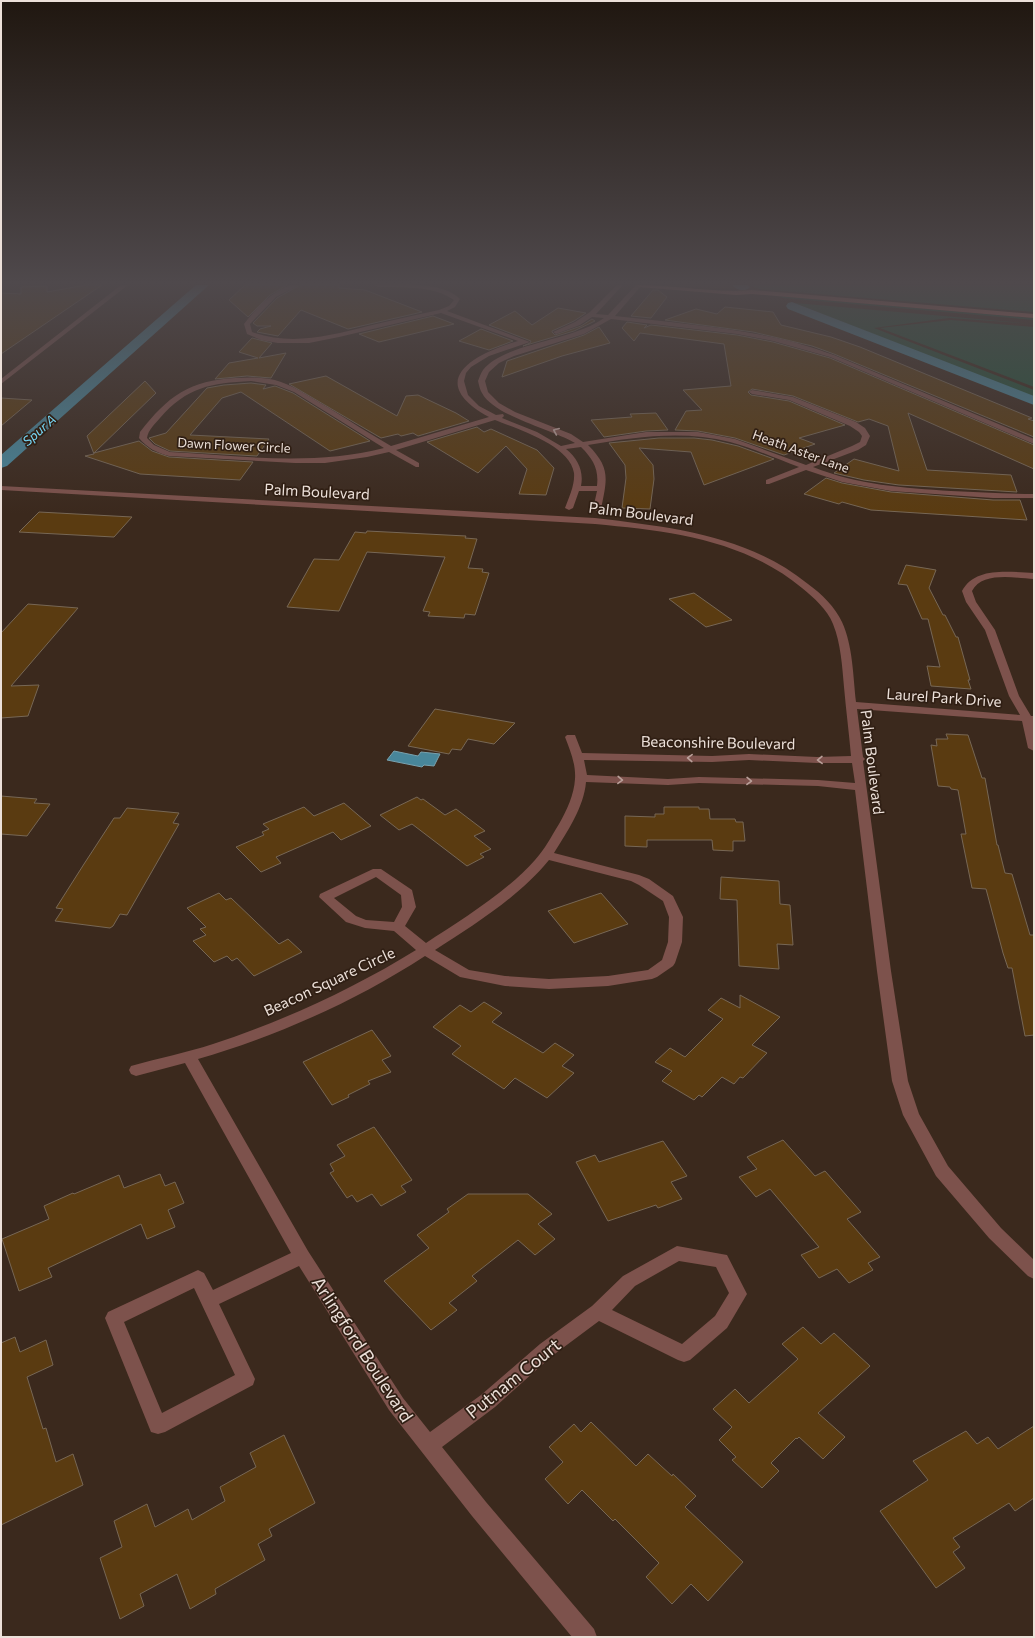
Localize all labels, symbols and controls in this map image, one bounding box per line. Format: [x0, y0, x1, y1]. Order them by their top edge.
water label: Spur A [19, 411, 59, 449]
street label: Heath Aster Lane [750, 426, 852, 476]
one-way arrow [552, 428, 560, 436]
street label: Dawn Flower Circle [177, 434, 291, 456]
street label: Palm Boulevard [264, 479, 370, 503]
street label: Palm Boulevard [588, 498, 694, 528]
street label: Laurel Park Drive [886, 684, 1002, 710]
street label: Palm Boulevard [858, 709, 888, 815]
street label: Beaconshire Boulevard [641, 732, 795, 752]
one-way arrow [687, 754, 693, 763]
one-way arrow [817, 756, 823, 764]
one-way arrow [617, 776, 623, 784]
one-way arrow [746, 777, 752, 785]
street label: Beacon Square Circle [261, 943, 397, 1019]
street label: Arlingford Boulevard [308, 1272, 418, 1426]
street label: Putnam Court [461, 1333, 565, 1423]

